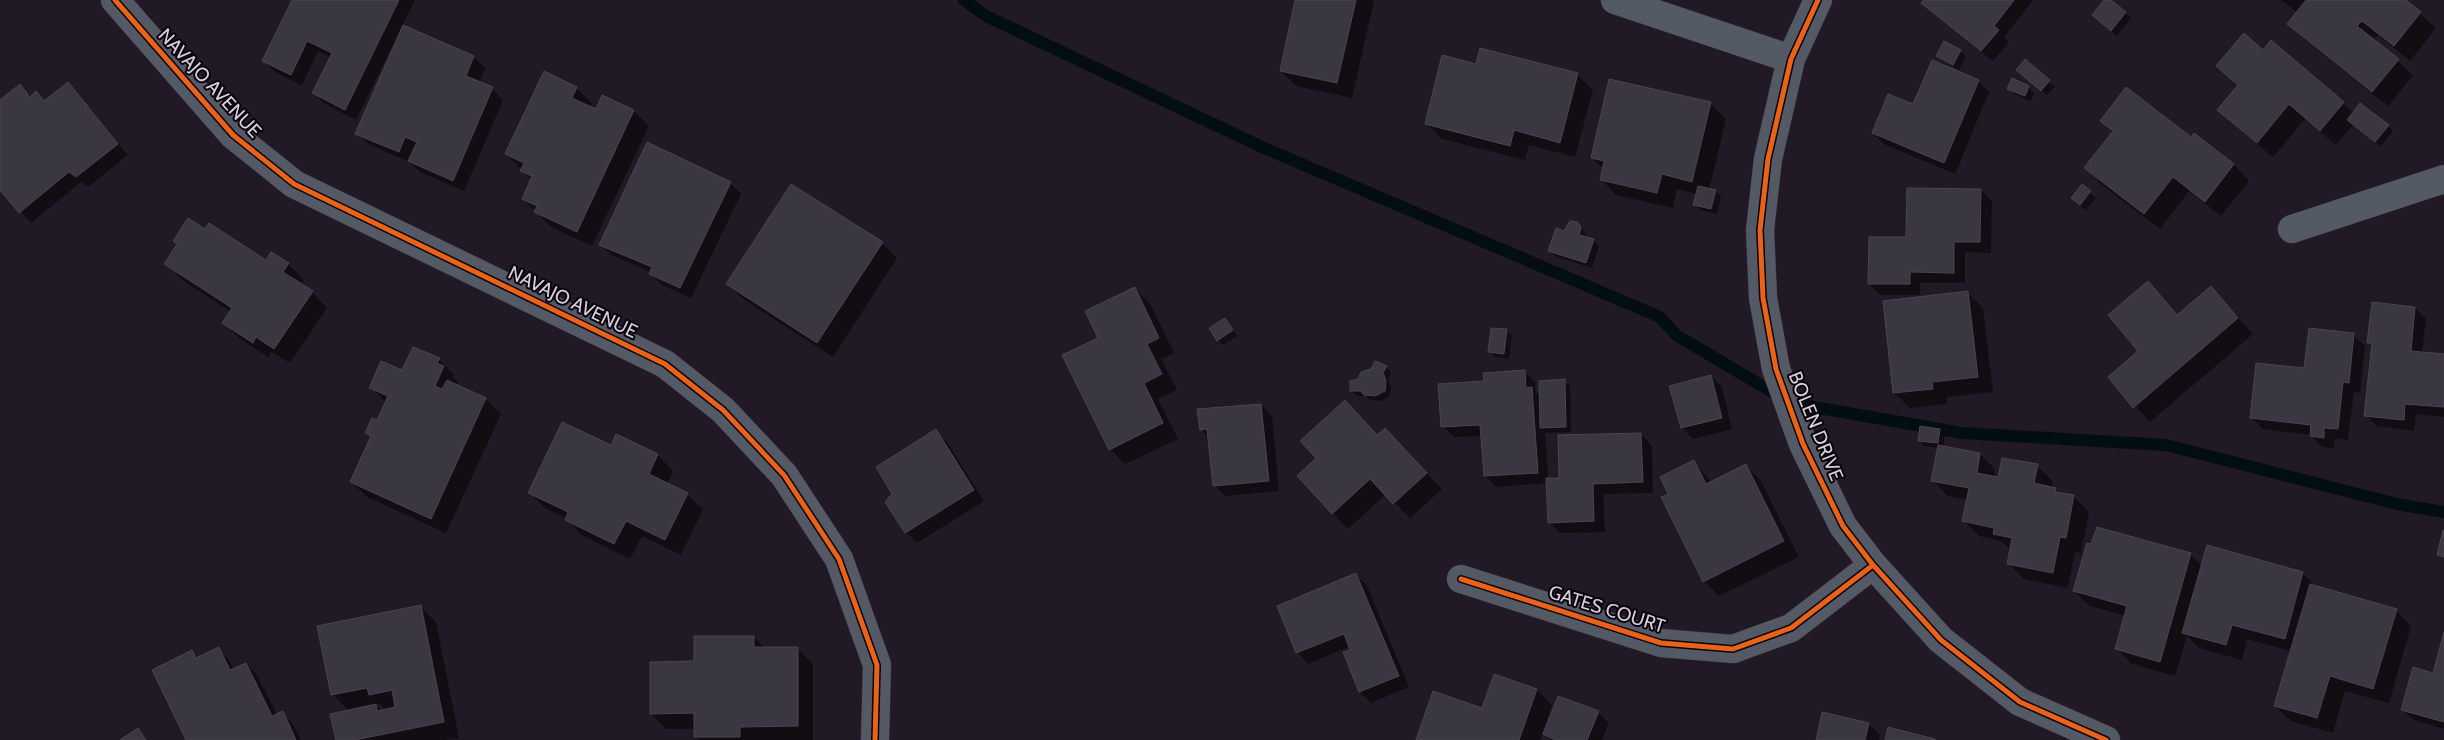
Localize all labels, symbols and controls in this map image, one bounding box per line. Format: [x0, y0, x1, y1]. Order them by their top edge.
street label: NAVAJO AVENUE [154, 24, 266, 142]
street label: NAVAJO AVENUE [505, 261, 641, 343]
street label: BOLEN DRIVE [1784, 368, 1848, 484]
street label: GATES COURT [1546, 580, 1668, 638]

